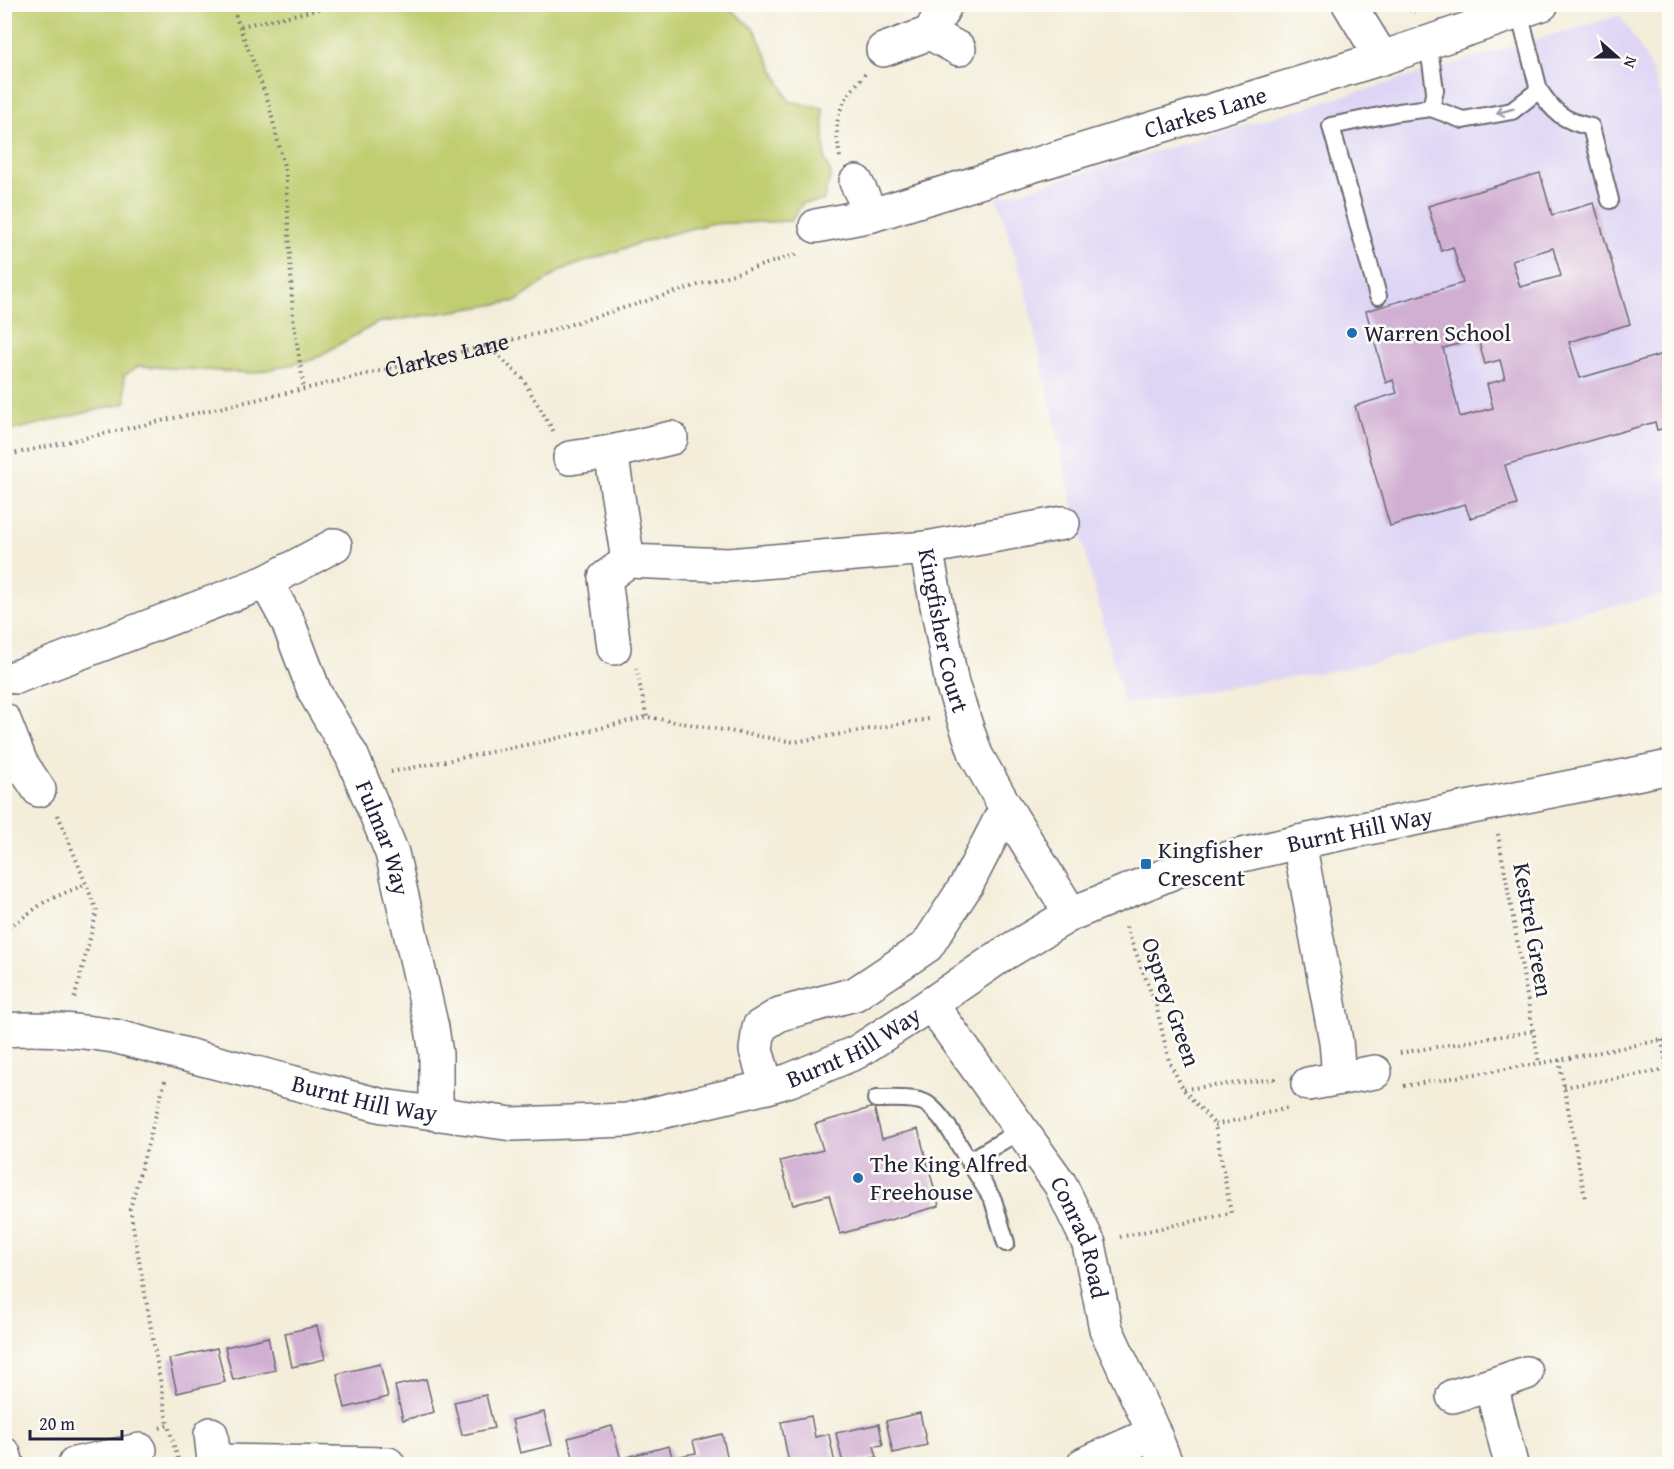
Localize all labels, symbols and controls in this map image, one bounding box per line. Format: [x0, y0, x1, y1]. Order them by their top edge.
north arrow [1587, 27, 1647, 87]
text: N [1618, 53, 1644, 72]
street label: Clarkes Lane [1140, 77, 1271, 147]
one-way arrow [1496, 106, 1515, 118]
place label: Warren School [1364, 315, 1511, 350]
street label: Clarkes Lane [381, 323, 512, 386]
marker: Warren School [1345, 326, 1359, 340]
street label: Kingfisher Court [909, 545, 979, 718]
street label: Fulmar Way [347, 775, 419, 899]
street label: Burnt Hill Way [1283, 797, 1436, 861]
place label: Kingfisher Crescent [1158, 832, 1263, 895]
marker: Kingfisher Crescent [1139, 857, 1153, 871]
street label: Kestrel Green [1504, 860, 1563, 1000]
street label: Osprey Green [1133, 932, 1210, 1072]
street label: Burnt Hill Way [781, 997, 927, 1097]
street label: Burnt Hill Way [288, 1065, 440, 1130]
place label: The King Alfred Freehouse [870, 1146, 1028, 1209]
street label: Conrad Road [1042, 1170, 1117, 1301]
marker: The King Alfred Freehouse [851, 1171, 865, 1185]
scale bar [30, 1403, 122, 1441]
text: 20 m [39, 1410, 75, 1437]

